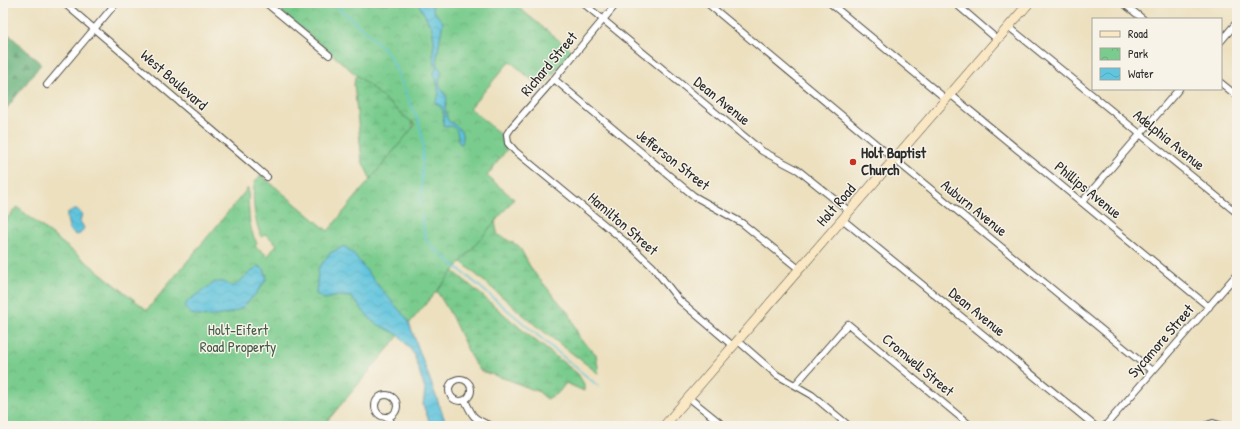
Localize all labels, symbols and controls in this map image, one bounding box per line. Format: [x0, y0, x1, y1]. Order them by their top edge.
legend [1092, 18, 1222, 90]
text: Road [1128, 25, 1148, 42]
street label: Richard Street [515, 26, 582, 100]
street label: West Boulevard [136, 45, 213, 115]
text: Park [1128, 45, 1148, 62]
text: Water [1128, 65, 1154, 82]
street label: Dean Avenue [690, 71, 755, 130]
street label: Adelphia Avenue [1129, 104, 1210, 175]
street label: Jefferson Street [632, 124, 715, 196]
place label: Holt Baptist Church [861, 142, 927, 180]
street label: Phillips Avenue [1050, 156, 1126, 223]
marker: Holt Baptist Church [848, 157, 858, 167]
street label: Auburn Avenue [937, 174, 1012, 241]
street label: Holt Road [811, 179, 860, 231]
street label: Hamilton Street [584, 187, 664, 261]
street label: Dean Avenue [945, 282, 1010, 341]
street label: Sycamore Street [1123, 299, 1199, 382]
park label: Holt-Eifert Road Property [200, 319, 276, 357]
street label: Cromwell Street [878, 328, 959, 401]

